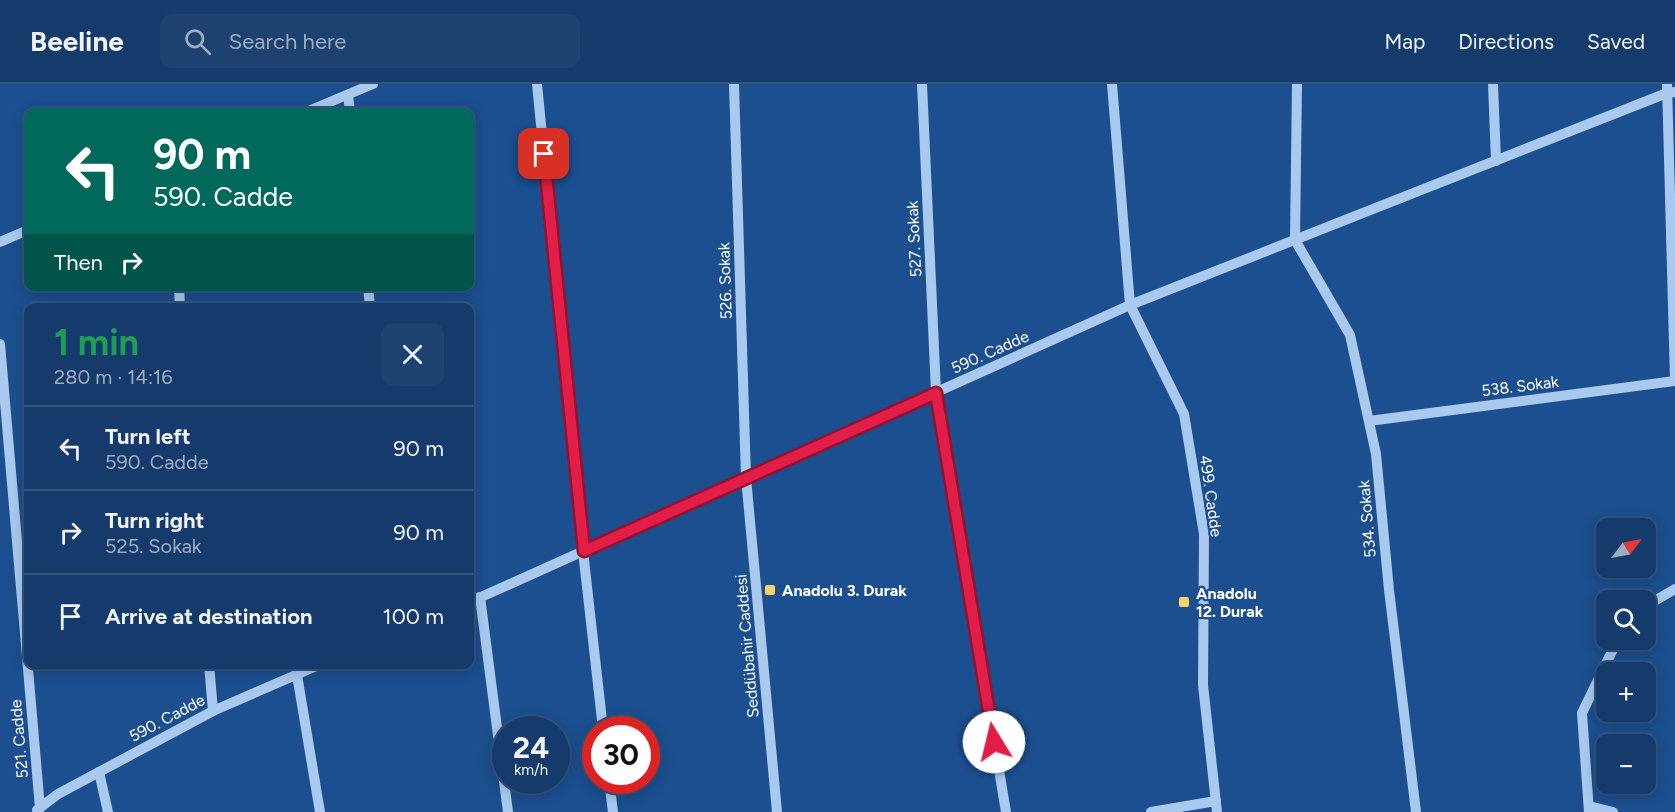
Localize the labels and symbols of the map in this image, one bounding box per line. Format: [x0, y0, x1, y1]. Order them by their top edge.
pin [518, 128, 569, 179]
street label: 527. Sokak [902, 200, 925, 278]
street label: 526. Sokak [714, 242, 736, 320]
street label: 590. Cadde [948, 326, 1032, 378]
street label: 538. Sokak [1480, 372, 1560, 400]
street label: 499. Cadde [1196, 454, 1226, 538]
street label: 534. Sokak [1354, 479, 1380, 559]
north arrow [1596, 518, 1656, 578]
street label: Seddübahir Caddesi [731, 573, 763, 719]
place label: Anadolu 3. Durak [782, 581, 907, 600]
marker: Anadolu 3. Durak [763, 583, 777, 597]
place label: Anadolu 12. Durak [1196, 584, 1264, 621]
marker: Anadolu 12. Durak [1177, 595, 1191, 609]
street label: 590. Cadde [126, 690, 208, 746]
street label: 521. Cadde [6, 698, 32, 779]
position arrow [962, 710, 1026, 774]
speed limit sign: 30 [582, 716, 660, 794]

